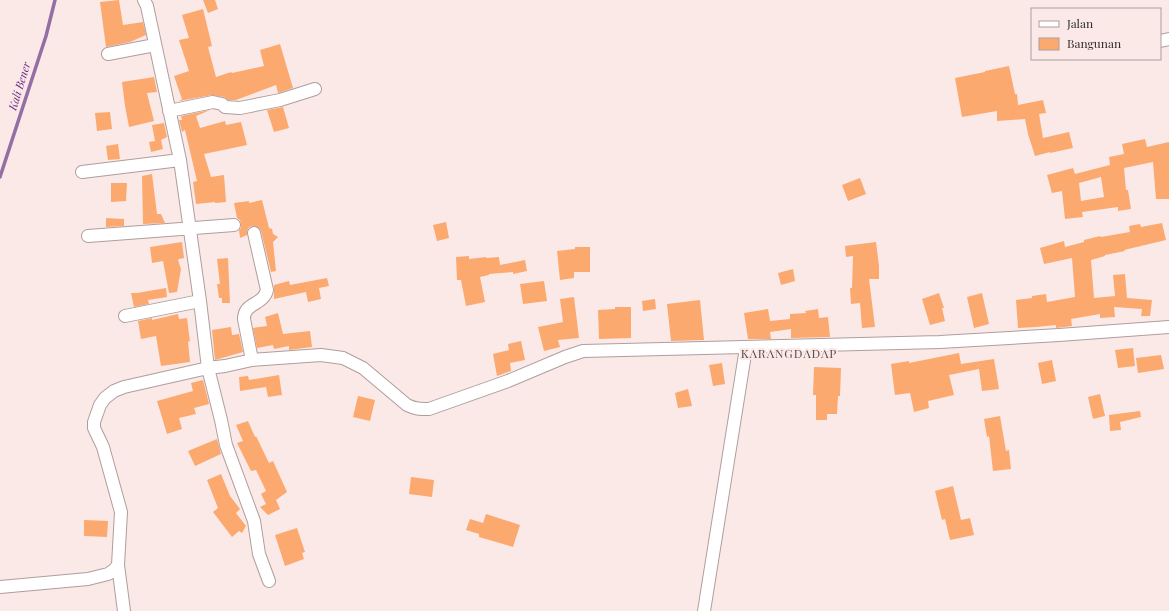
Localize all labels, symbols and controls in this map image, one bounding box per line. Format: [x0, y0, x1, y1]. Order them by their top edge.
legend [1031, 8, 1161, 60]
text: Jalan [1066, 15, 1093, 31]
text: Bangunan [1067, 35, 1121, 51]
water label: Kali Bener [4, 60, 34, 113]
district label: KARANGDADAP [741, 345, 837, 361]

